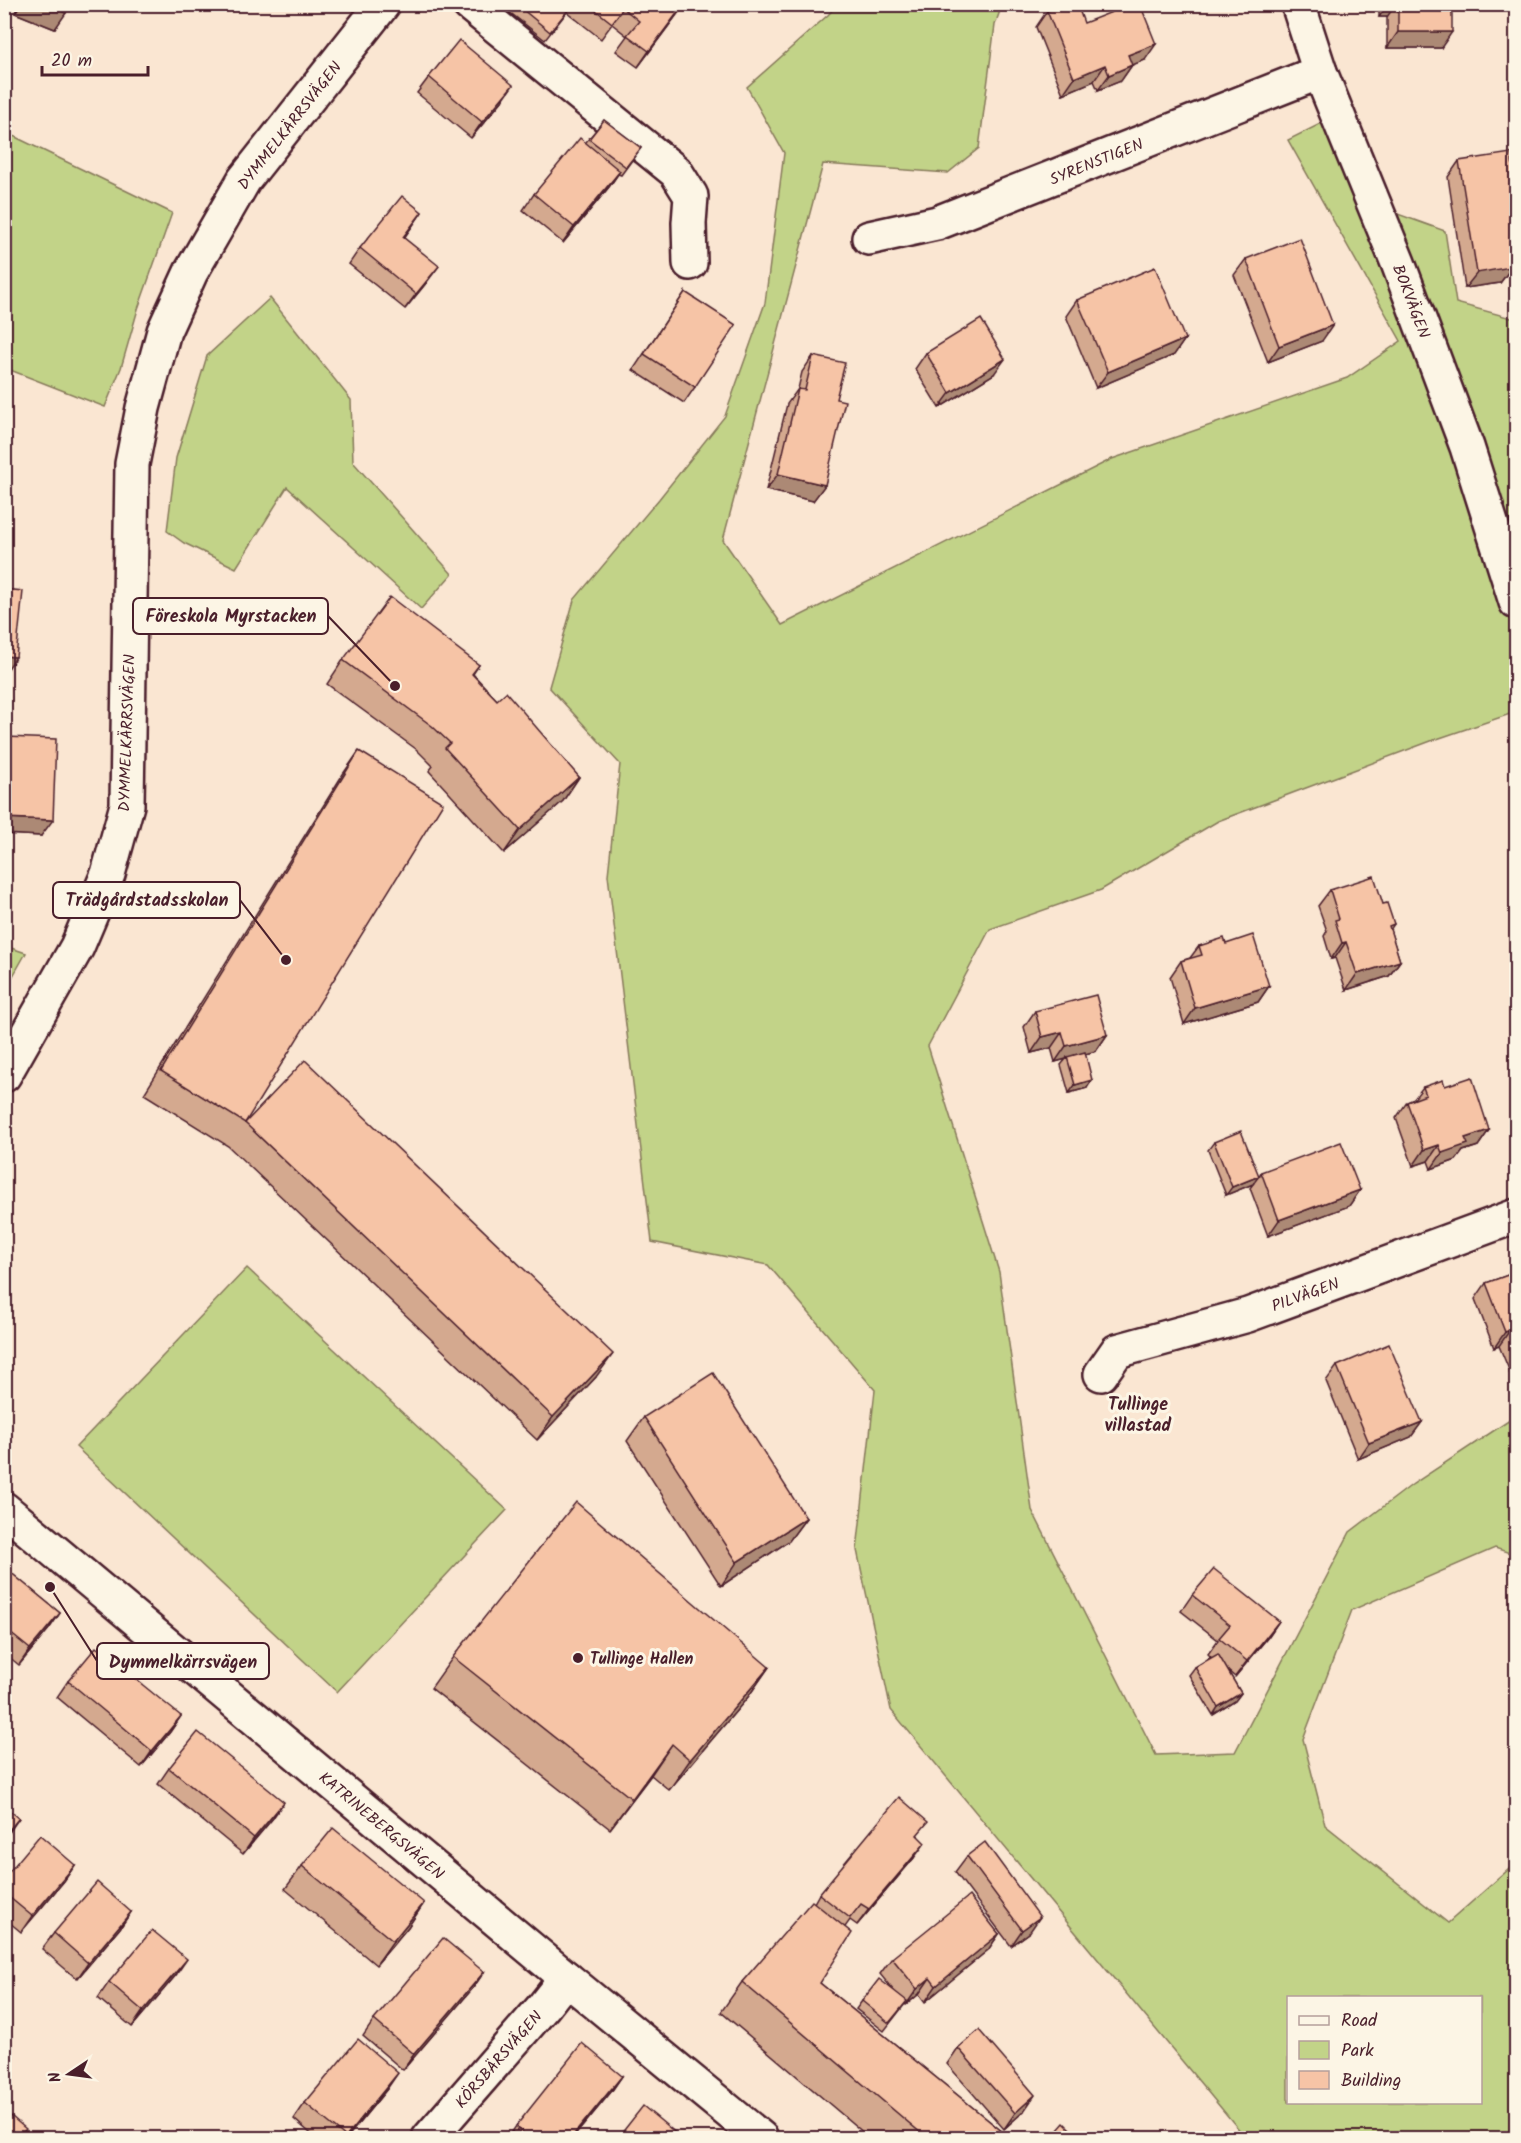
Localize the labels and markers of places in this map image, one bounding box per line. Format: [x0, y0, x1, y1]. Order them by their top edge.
callout: Föreskola Myrstacken [133, 598, 328, 634]
callout: Trädgårdstadsskolan [53, 882, 240, 918]
callout: Dymmelkärrsvägen [97, 1643, 269, 1679]
place label: Tullinge Hallen [590, 1647, 694, 1672]
marker: Tullinge Hallen [571, 1651, 585, 1665]

